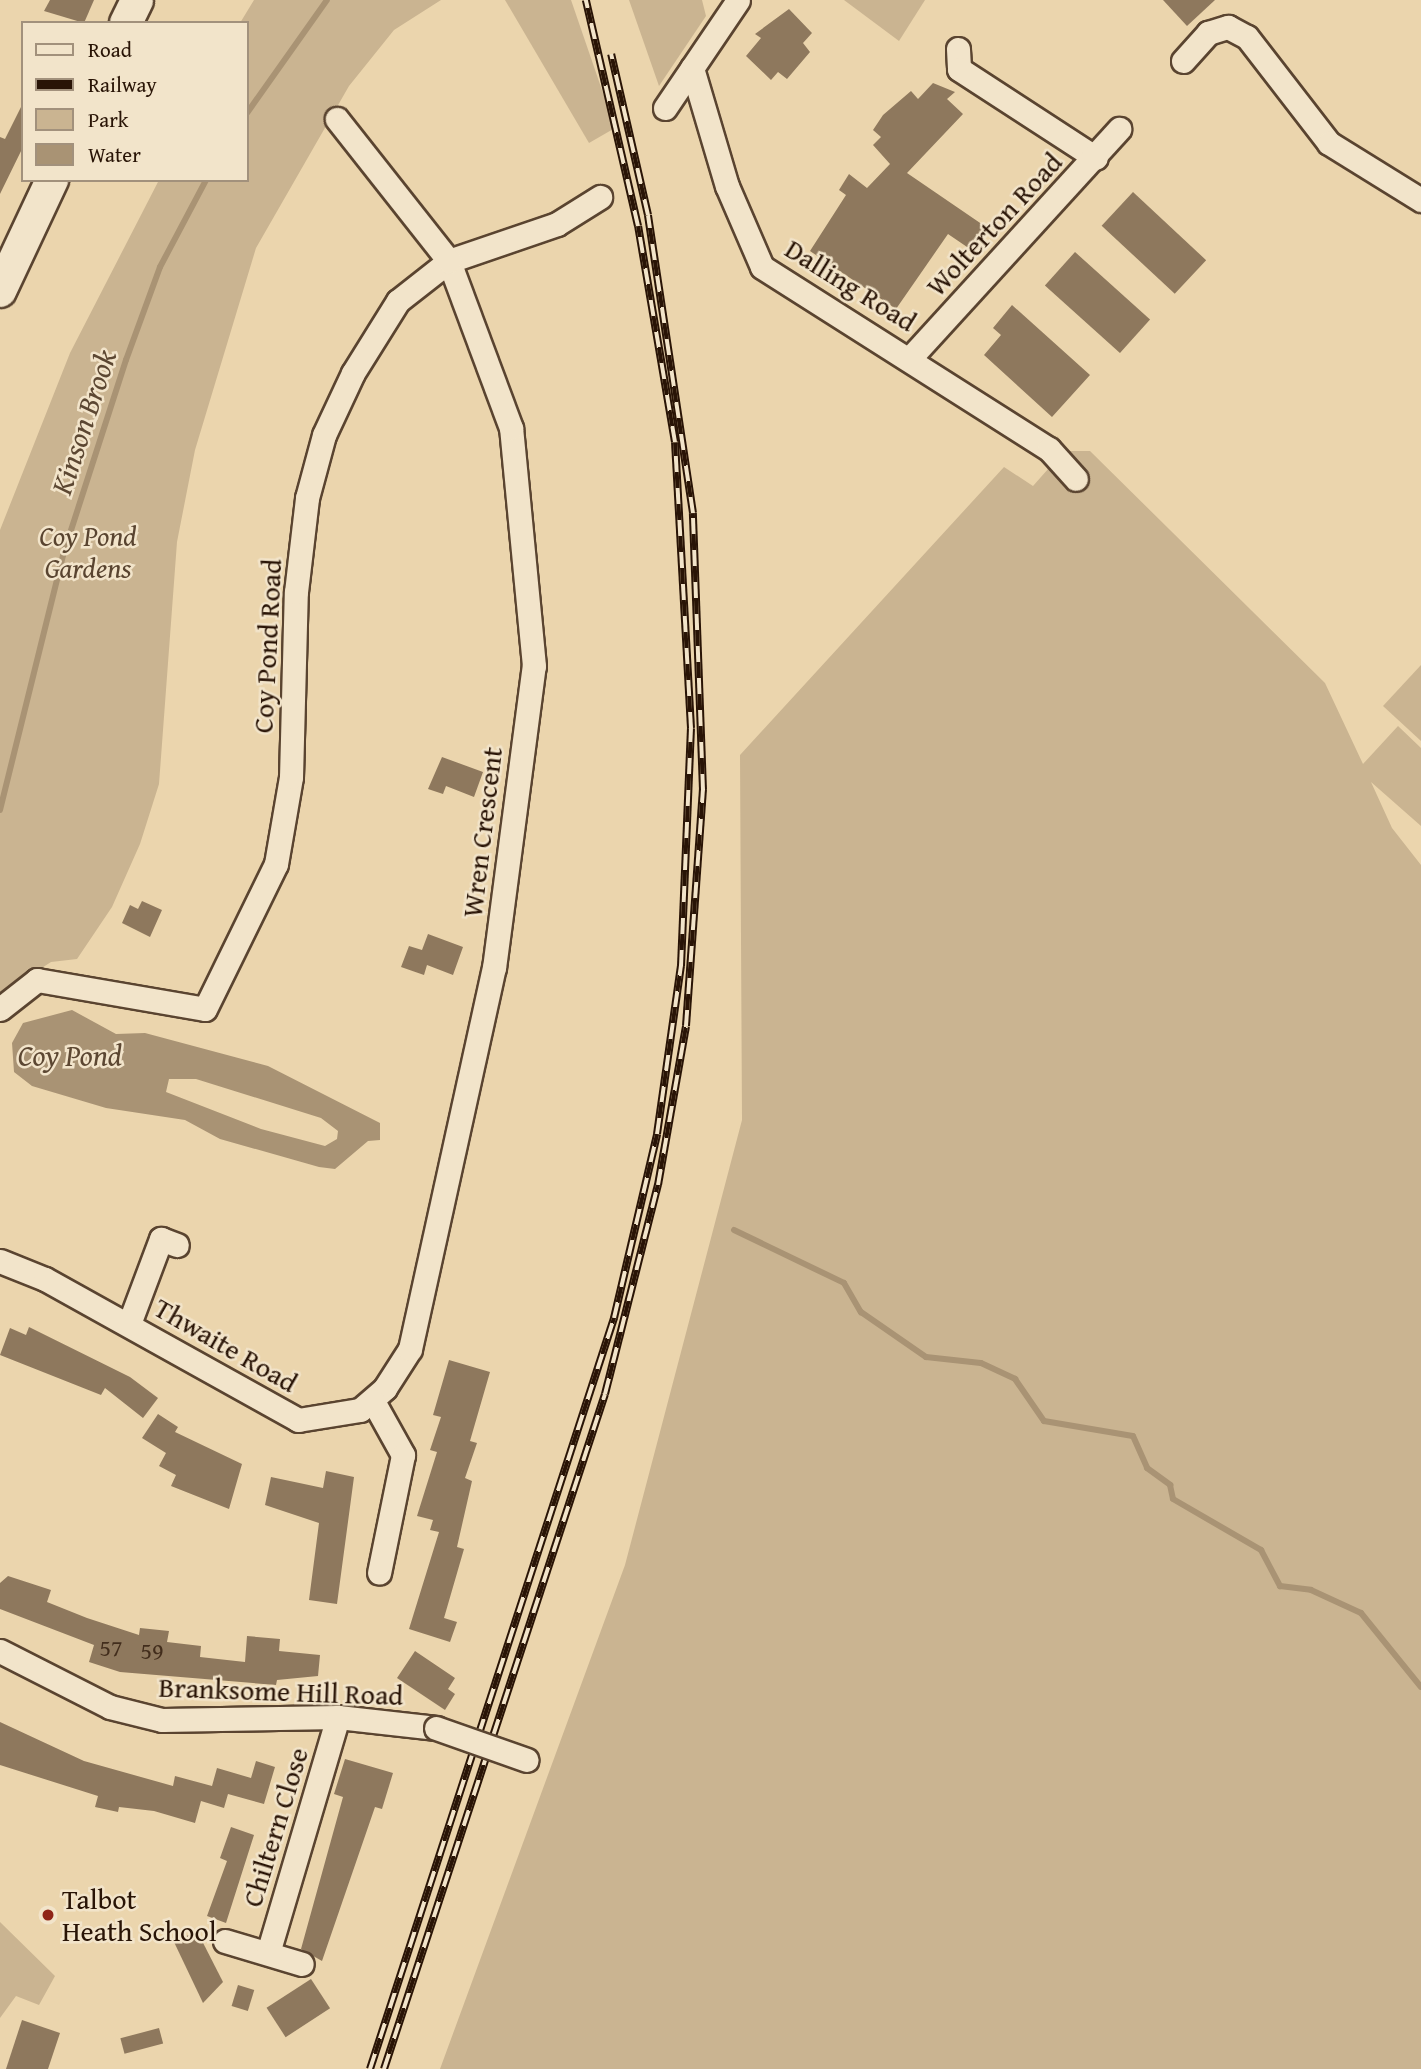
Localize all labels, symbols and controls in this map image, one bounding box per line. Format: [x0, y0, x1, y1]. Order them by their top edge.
legend [21, 21, 248, 182]
text: Road [88, 34, 132, 65]
text: Railway [88, 69, 157, 100]
text: Park [88, 104, 129, 135]
text: Water [88, 139, 141, 170]
street label: Wolterton Road [919, 145, 1069, 303]
street label: Dalling Road [779, 231, 923, 339]
water label: Kinson Brook [43, 345, 123, 499]
park label: Coy Pond Gardens [39, 519, 137, 585]
street label: Coy Pond Road [246, 558, 288, 734]
street label: Wren Crescent [455, 745, 509, 919]
water label: Coy Pond [18, 1037, 122, 1073]
street label: Thwaite Road [148, 1291, 304, 1399]
house number: 57 [99, 1634, 123, 1662]
house number: 59 [140, 1637, 164, 1665]
street label: Branksome Hill Road [158, 1670, 404, 1712]
street label: Chiltern Close [235, 1743, 315, 1911]
place label: Talbot Heath School [62, 1882, 217, 1948]
marker: Talbot Heath School [40, 1907, 56, 1923]

